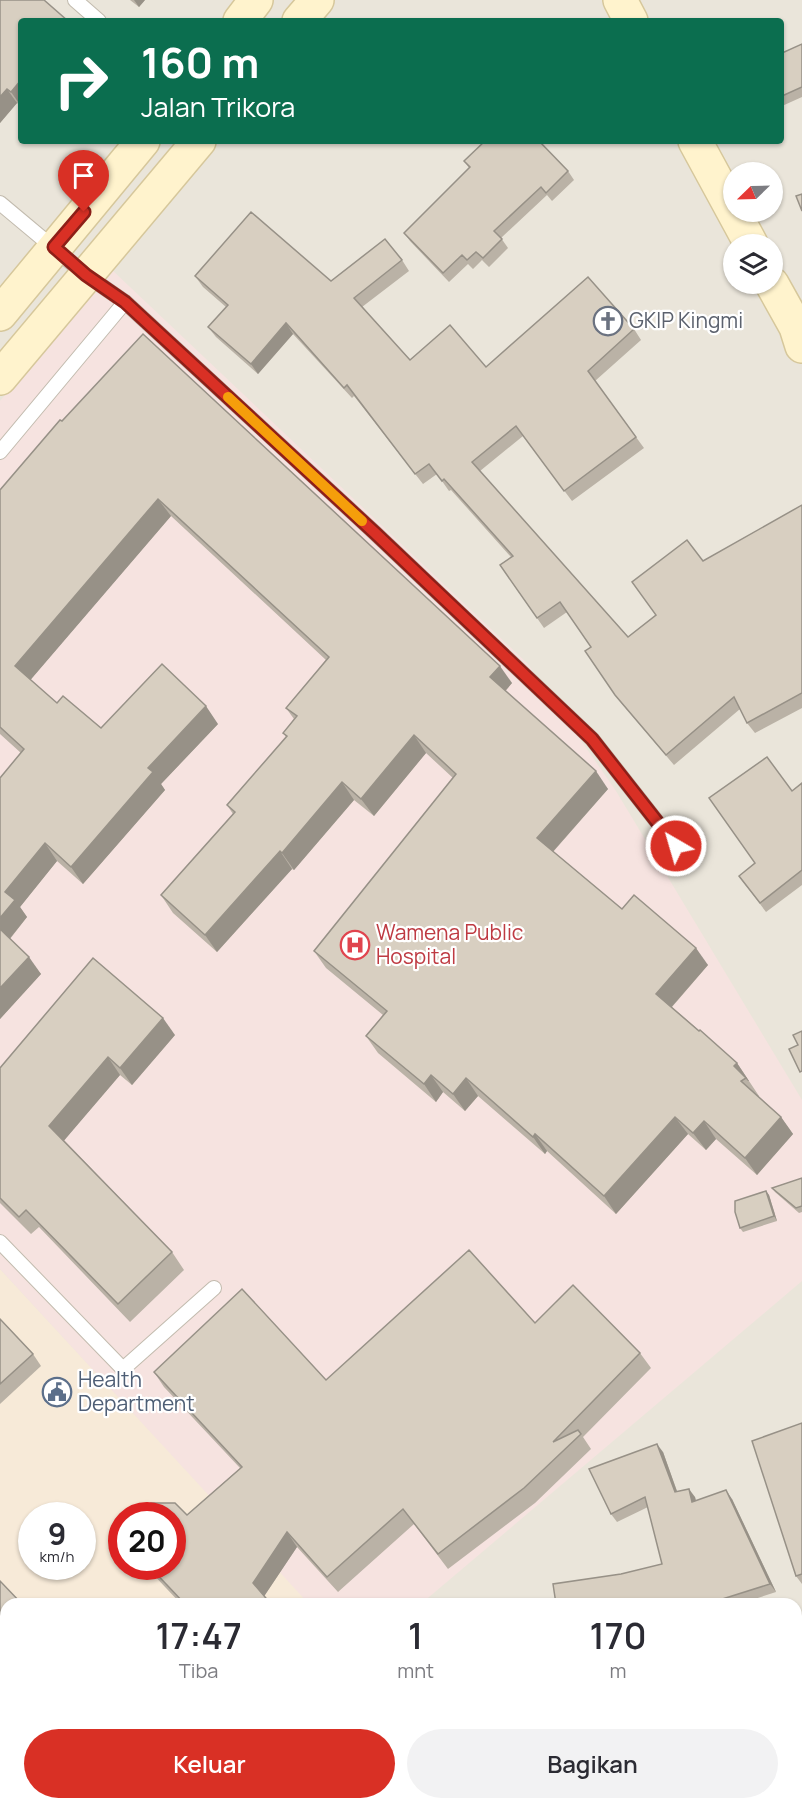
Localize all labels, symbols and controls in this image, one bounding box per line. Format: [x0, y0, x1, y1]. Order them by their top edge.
text: 160 m [141, 33, 259, 91]
icon: right [42, 42, 120, 120]
text: Jalan Trikora [141, 88, 295, 125]
pin [58, 150, 109, 212]
icon: arrive [67, 159, 100, 192]
north arrow [723, 162, 783, 222]
map controls [723, 162, 783, 294]
button: layers [723, 234, 783, 294]
church icon: GKIP Kingmi [592, 305, 624, 337]
place label: GKIP Kingmi [629, 306, 743, 334]
position arrow [644, 814, 708, 878]
place label: Wamena Public Hospital [376, 918, 523, 970]
hospital icon: Wamena Public Hospital [339, 929, 371, 961]
place label: Health Department [78, 1365, 195, 1417]
public building icon: Health Department [41, 1376, 73, 1408]
speed limit sign: 20 [108, 1502, 186, 1580]
text: 9 [48, 1513, 66, 1554]
text: km/h [40, 1546, 74, 1567]
text: 17:47 [155, 1611, 242, 1660]
text: 1 [408, 1611, 423, 1660]
text: 170 [589, 1611, 647, 1660]
text: Tiba [179, 1657, 218, 1684]
text: mnt [397, 1657, 434, 1684]
text: m [610, 1657, 626, 1684]
button: Keluar [24, 1729, 395, 1798]
button: Bagikan [407, 1729, 778, 1798]

